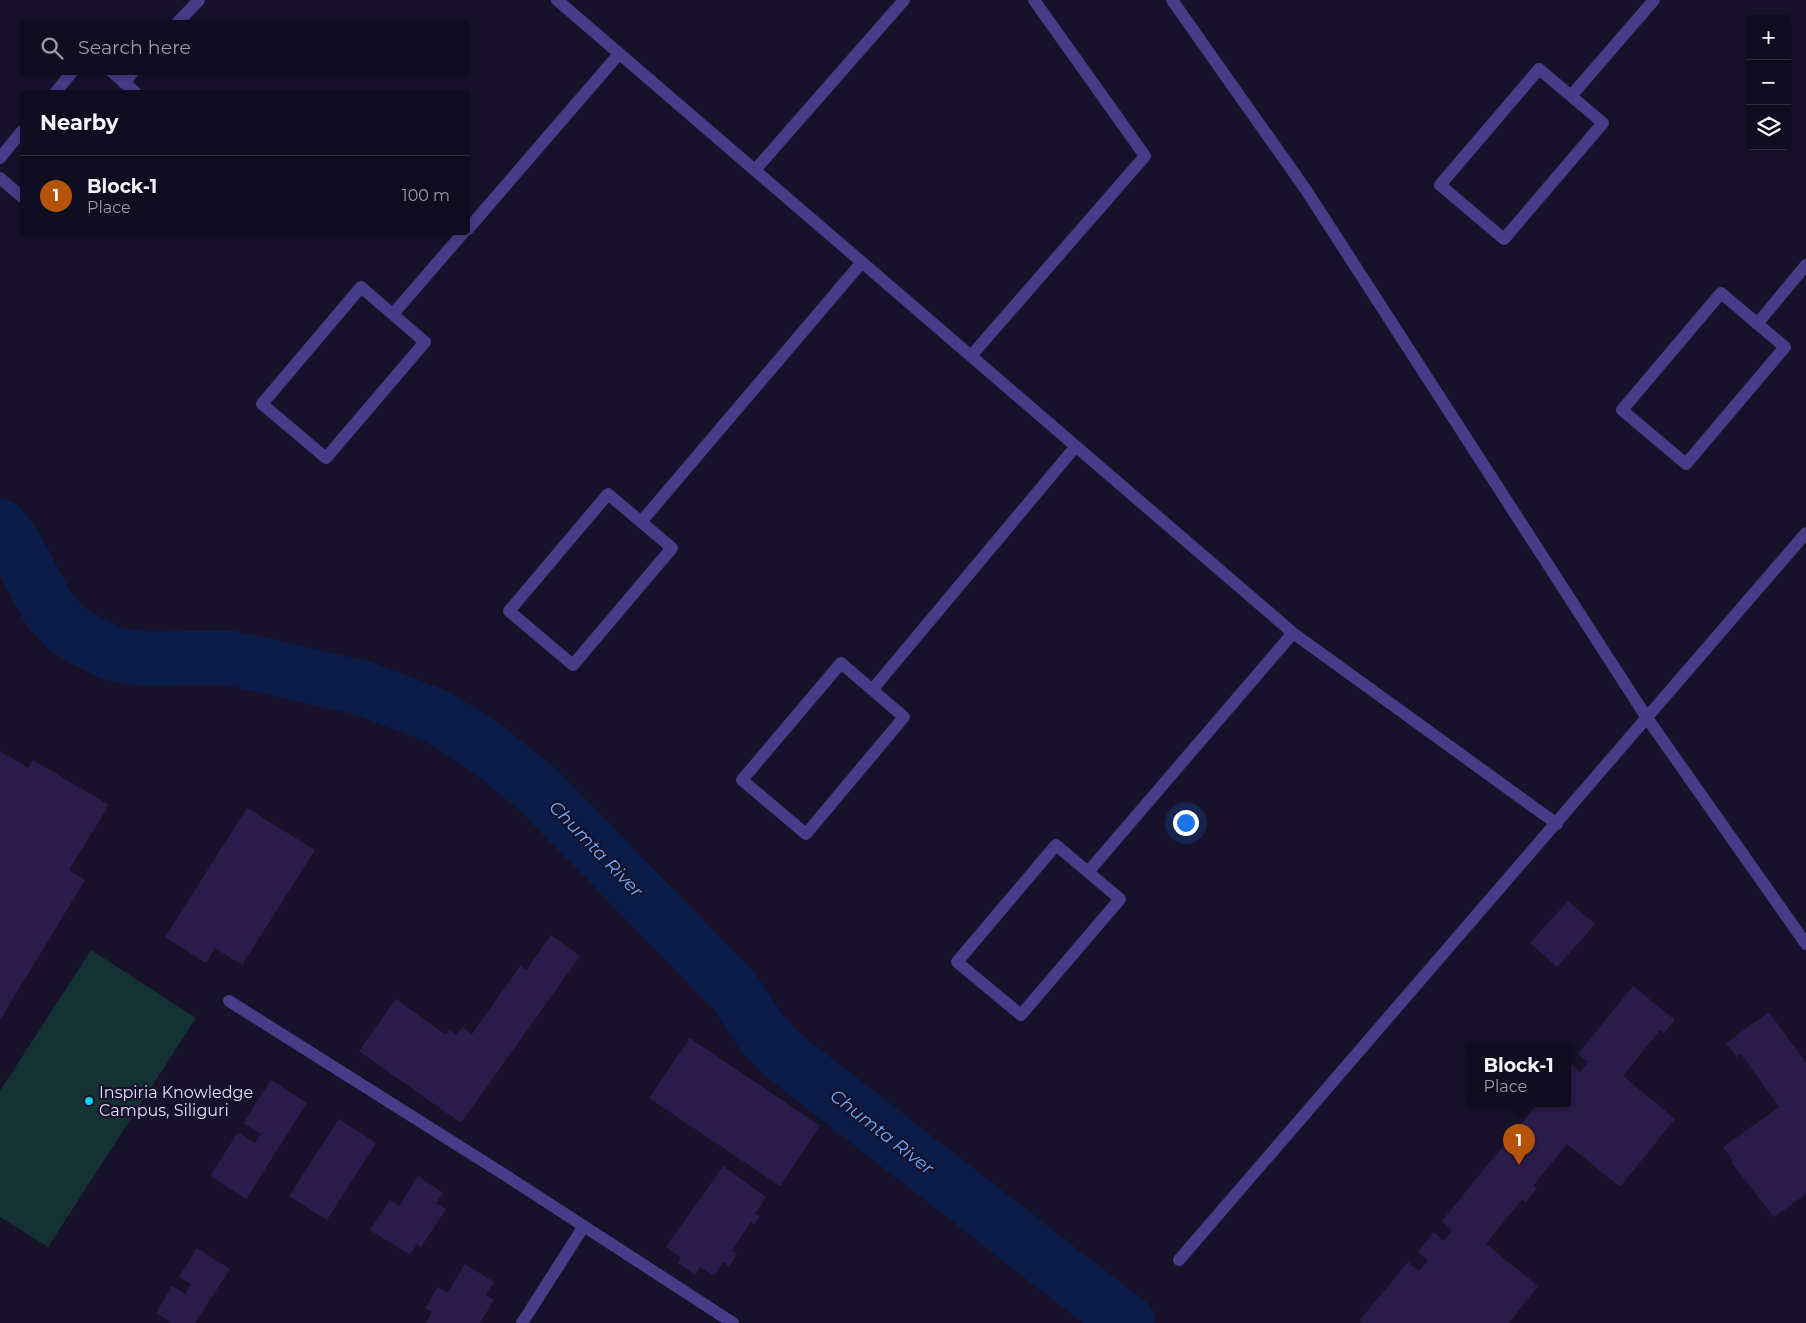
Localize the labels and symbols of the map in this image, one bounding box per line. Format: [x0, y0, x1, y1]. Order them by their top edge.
water label: Chumta River [544, 796, 648, 902]
your location [1173, 810, 1199, 836]
place label: Inspiria Knowledge Campus, Siliguri [99, 1083, 253, 1120]
water label: Chumta River [826, 1085, 939, 1180]
marker: Inspiria Knowledge Campus, Siliguri [83, 1095, 95, 1107]
pin: 1 [1503, 1124, 1535, 1165]

